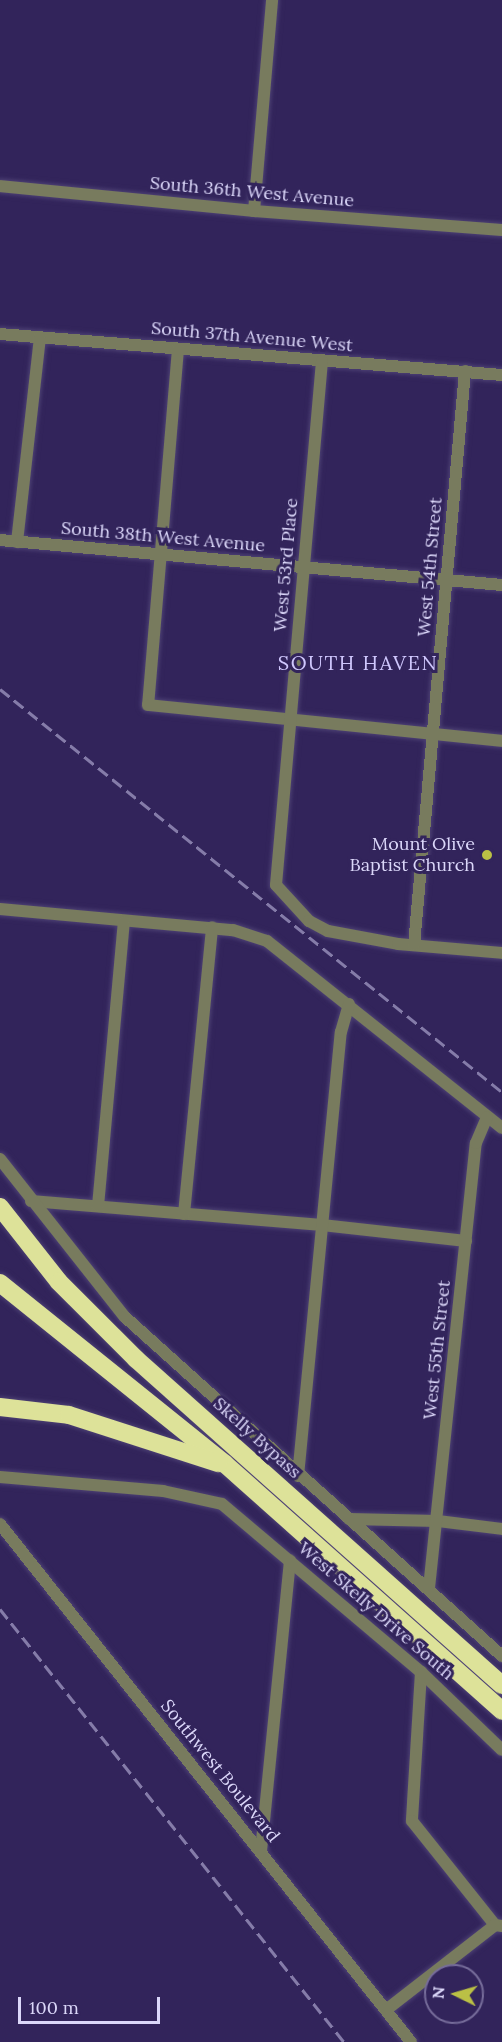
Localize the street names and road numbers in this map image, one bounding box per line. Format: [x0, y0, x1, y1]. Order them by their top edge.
street label: South 36th West Avenue [149, 172, 355, 212]
street label: South 37th Avenue West [150, 317, 354, 357]
street label: West 54th Street [413, 496, 447, 638]
street label: West 53rd Place [269, 497, 303, 633]
street label: South 38th West Avenue [60, 517, 266, 557]
street label: West 55th Street [419, 1279, 455, 1421]
street label: Skelly Bypass [209, 1393, 305, 1483]
street label: West Skelly Drive South [294, 1537, 458, 1685]
street label: Southwest Boulevard [156, 1696, 284, 1846]

